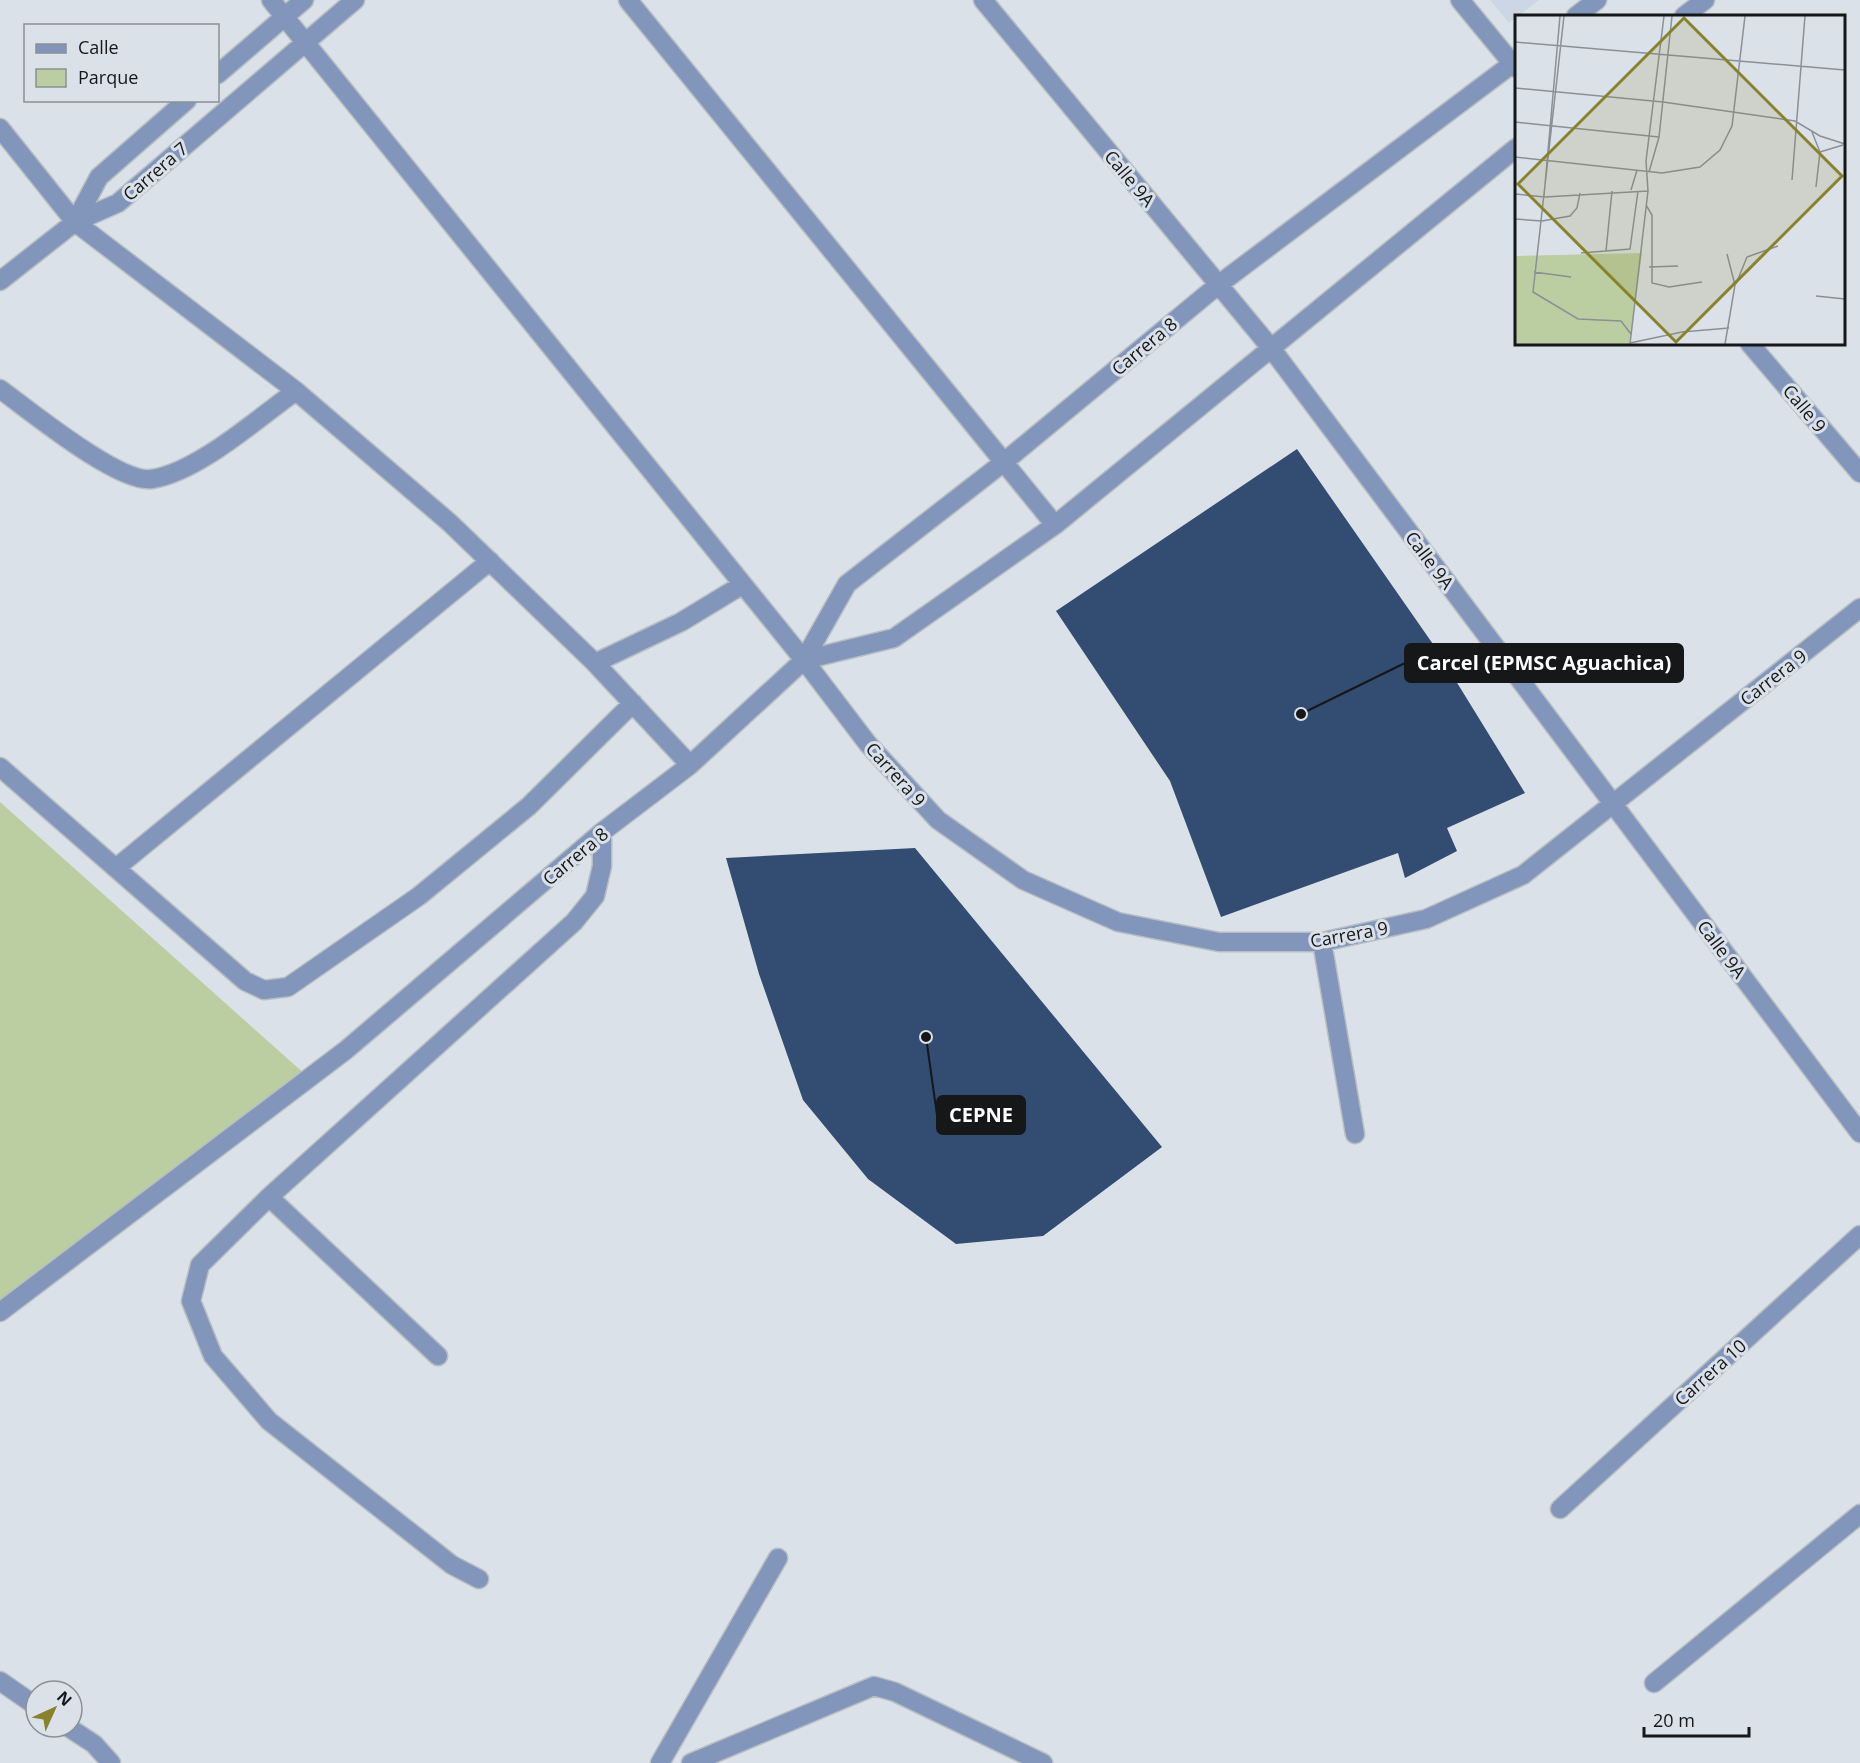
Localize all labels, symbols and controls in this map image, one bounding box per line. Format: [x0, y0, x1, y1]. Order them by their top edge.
inset map [1515, 15, 1845, 345]
legend [24, 24, 219, 102]
text: Calle [78, 35, 119, 59]
text: Parque [78, 65, 138, 89]
street label: Carrera 7 [118, 136, 192, 206]
street label: Calle 9A [1099, 145, 1161, 212]
street label: Carrera 8 [1106, 312, 1182, 380]
street label: Calle 9 [1778, 379, 1832, 437]
street label: Calle 9A [1400, 526, 1460, 594]
street label: Carrera 9 [1735, 643, 1811, 711]
callout: Carcel (EPMSC Aguachica) [1405, 644, 1683, 682]
text: Carcel (EPMSC Aguachica) [1417, 649, 1671, 676]
street label: Carrera 9 [861, 737, 931, 811]
street label: Carrera 8 [537, 822, 613, 890]
street label: Carrera 9 [1308, 915, 1390, 953]
street label: Calle 9A [1692, 915, 1752, 983]
callout: CEPNE [937, 1096, 1025, 1134]
text: CEPNE [949, 1101, 1013, 1128]
street label: Carrera 10 [1669, 1333, 1751, 1411]
north arrow [24, 1679, 84, 1739]
text: N [52, 1686, 77, 1711]
scale bar [1644, 1700, 1749, 1738]
text: 20 m [1653, 1708, 1695, 1732]

